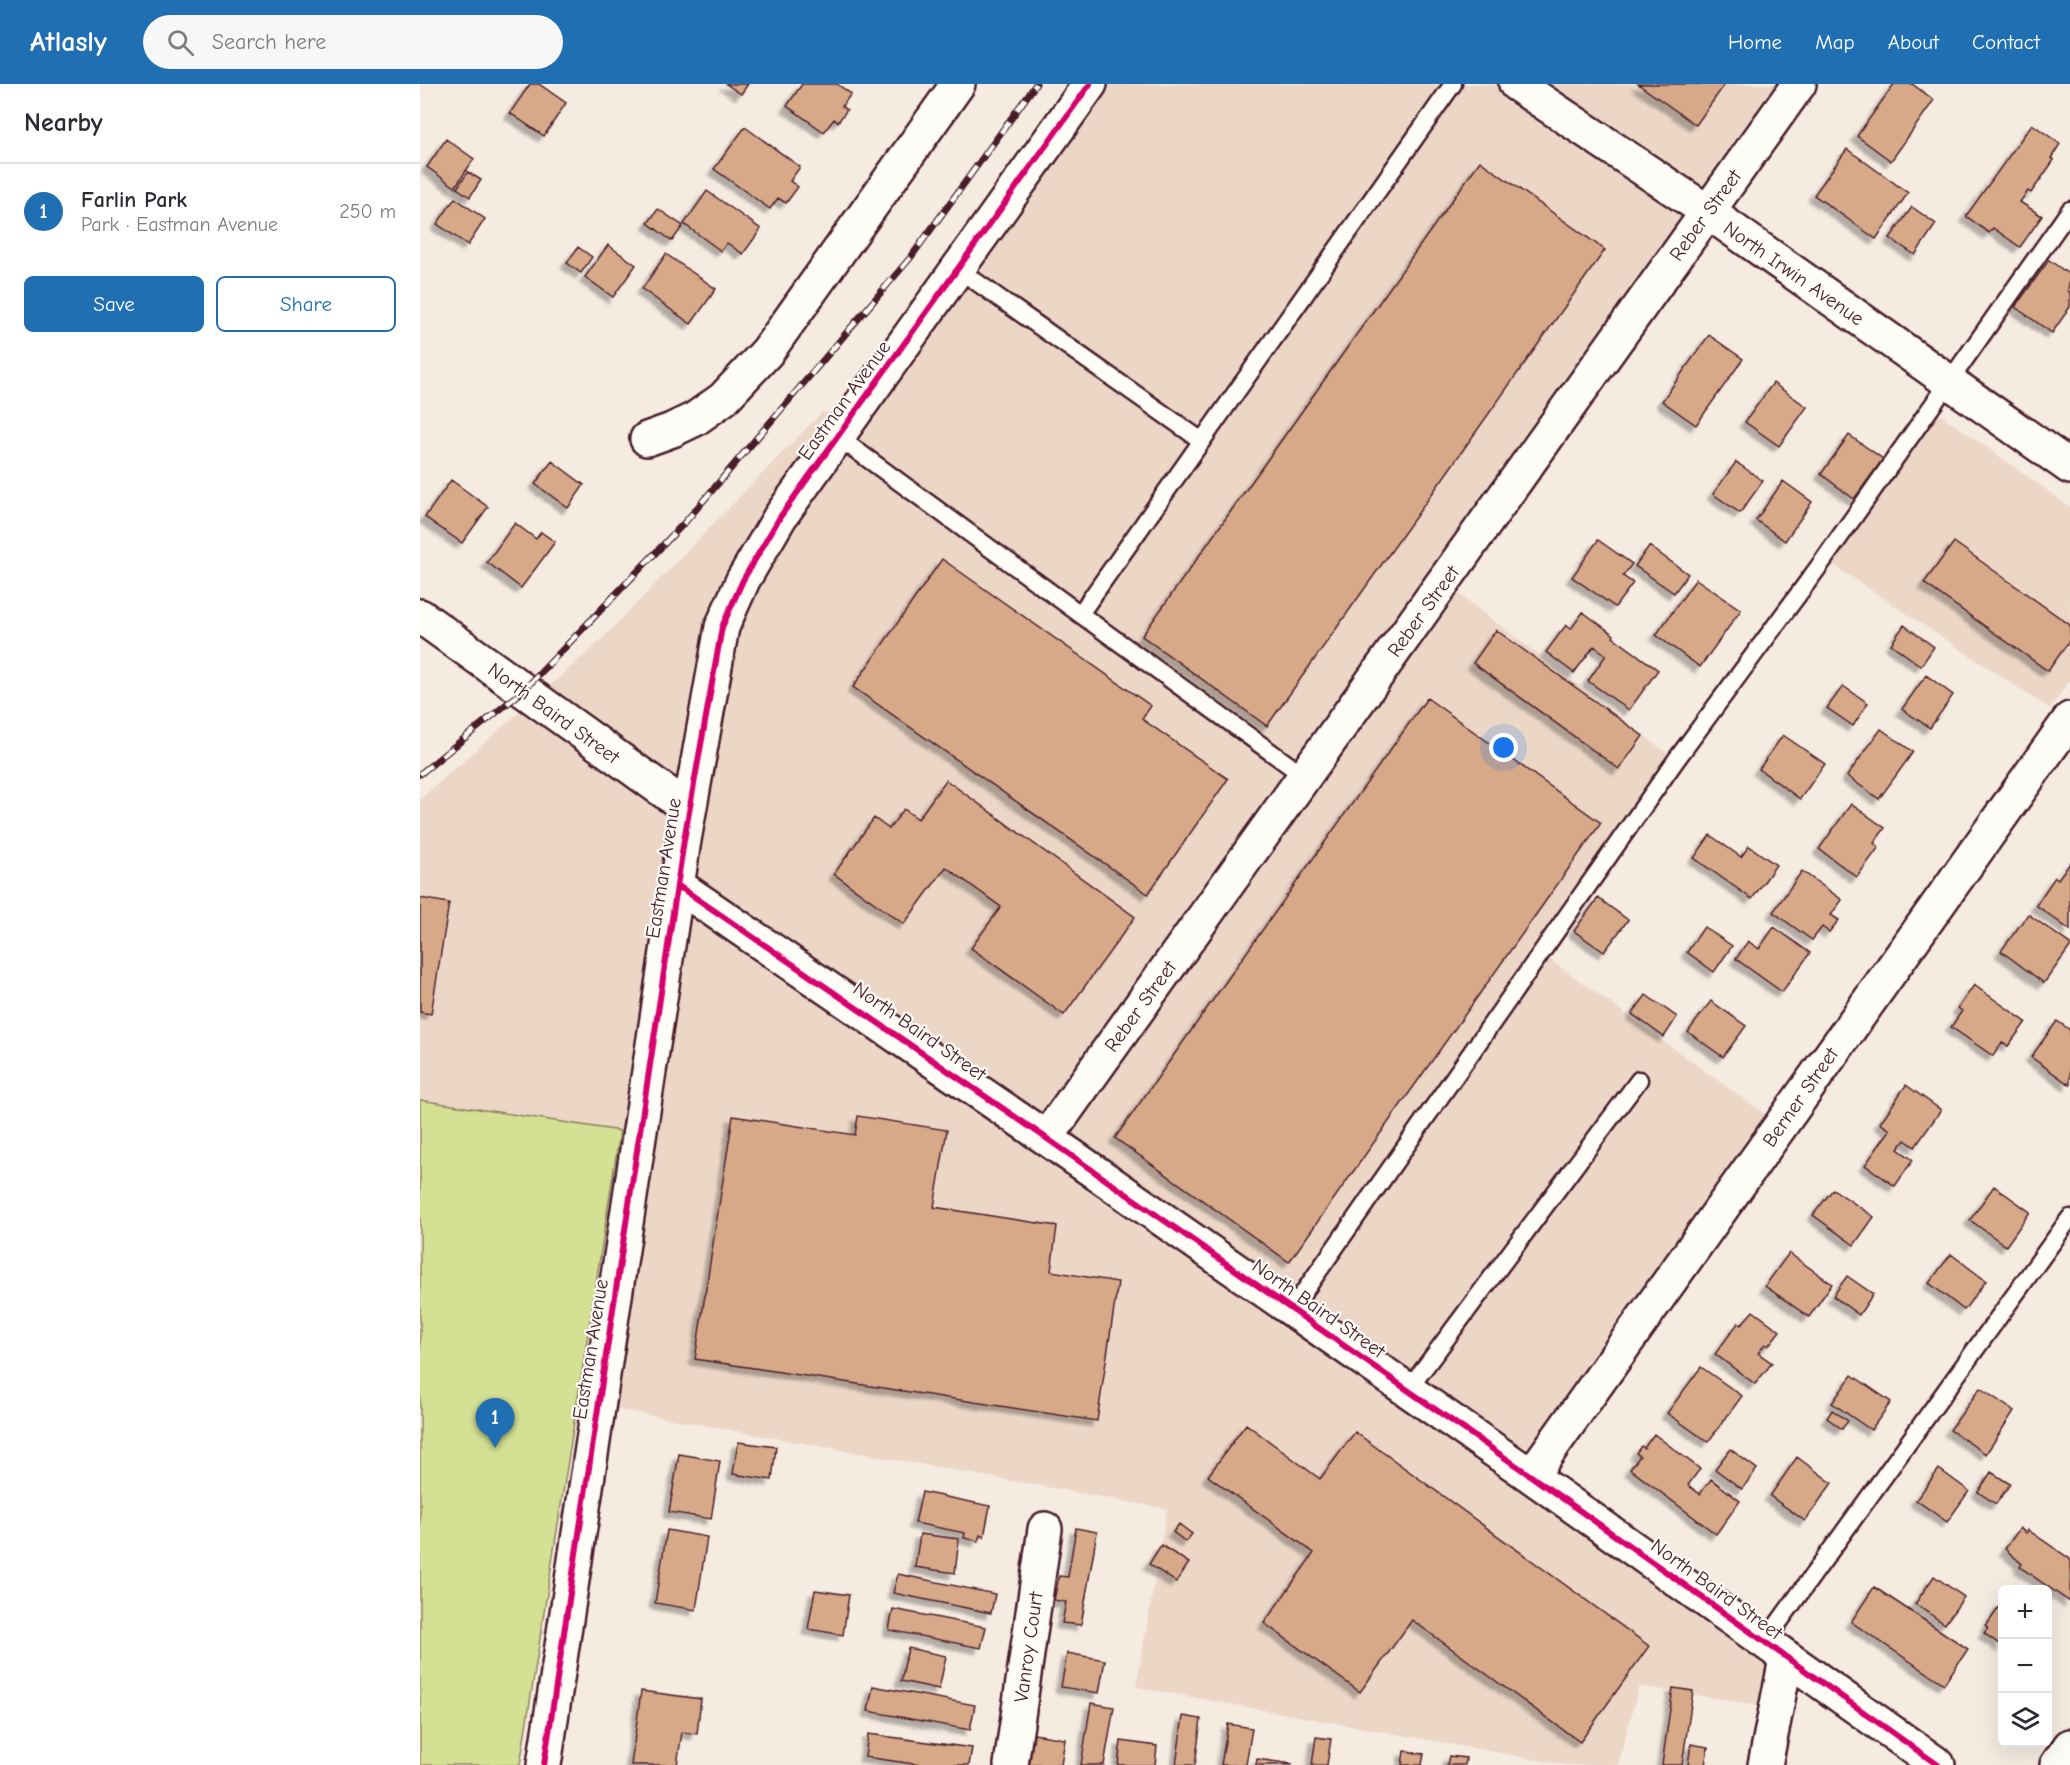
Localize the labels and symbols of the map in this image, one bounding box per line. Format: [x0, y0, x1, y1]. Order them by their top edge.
street label: Reber Street [1665, 164, 1747, 265]
street label: North Irwin Avenue [1719, 216, 1868, 330]
street label: Eastman Avenue [793, 336, 895, 464]
street label: Reber Street [1383, 560, 1465, 661]
street label: North Baird Street [484, 658, 625, 770]
your location [1489, 733, 1518, 762]
street label: Eastman Avenue [641, 796, 686, 940]
street label: Reber Street [1100, 955, 1182, 1056]
street label: North Baird Street [849, 977, 992, 1087]
street label: Berner Street [1758, 1042, 1844, 1151]
street label: North Baird Street [1248, 1254, 1391, 1364]
street label: Eastman Avenue [568, 1277, 613, 1421]
pin: 1 [476, 1398, 514, 1448]
street label: North Baird Street [1647, 1534, 1788, 1646]
street label: Vanroy Court [1009, 1589, 1048, 1704]

